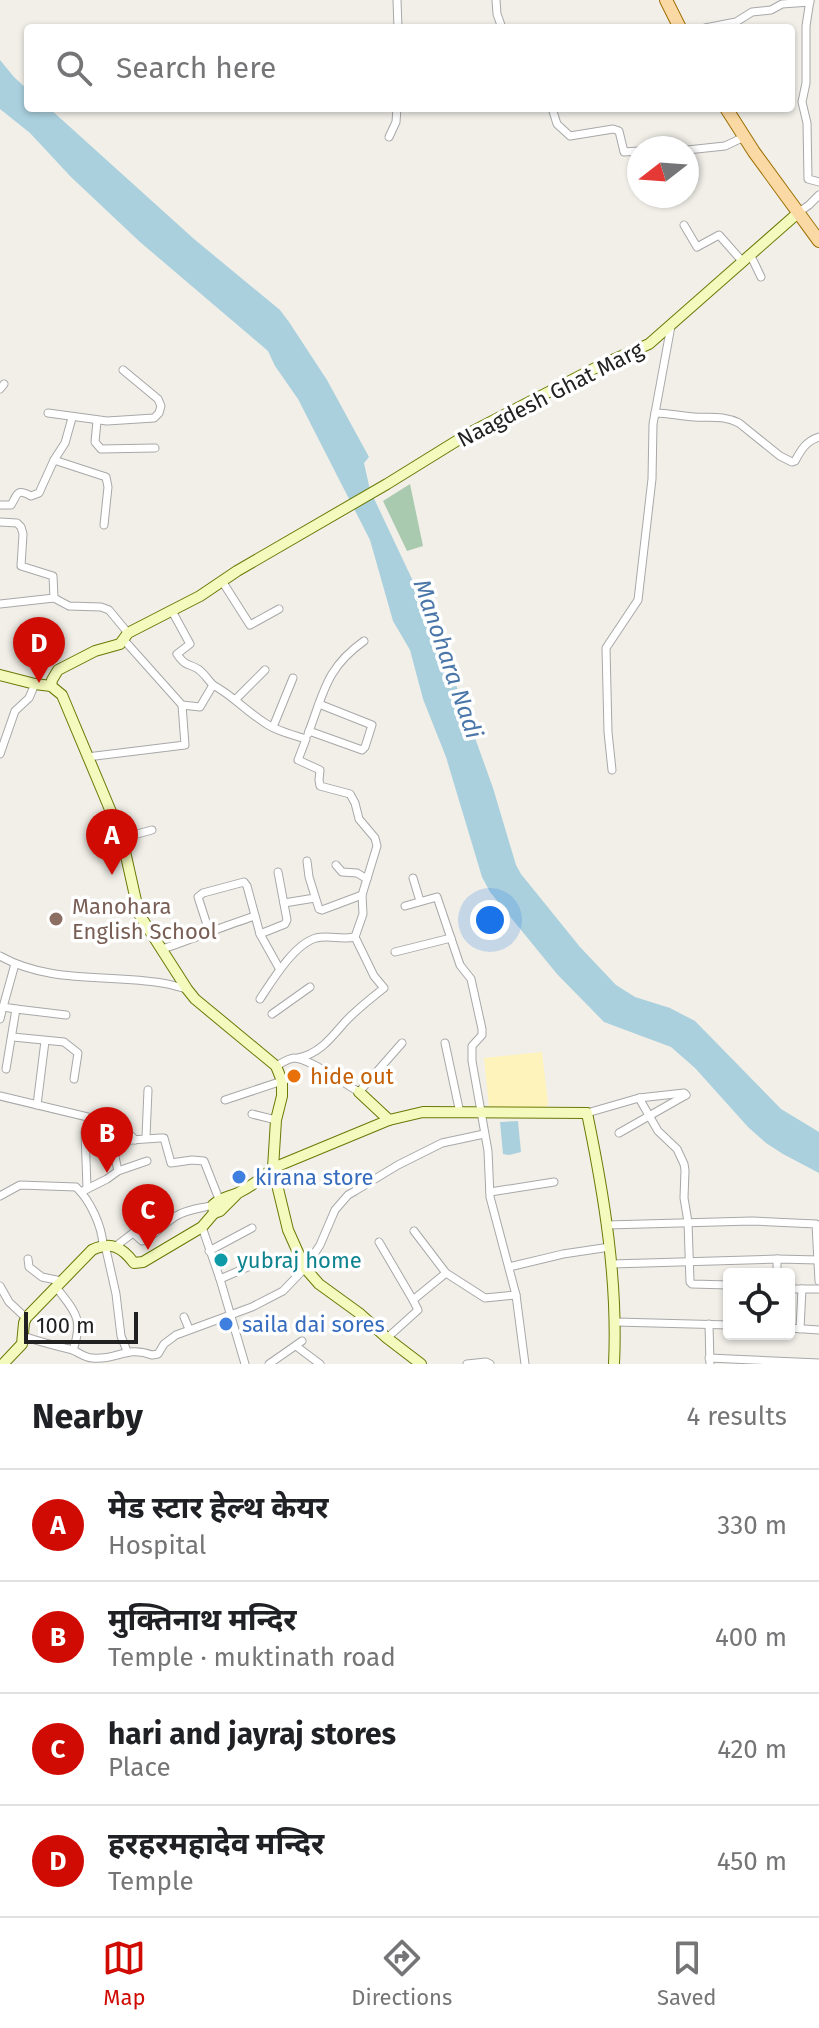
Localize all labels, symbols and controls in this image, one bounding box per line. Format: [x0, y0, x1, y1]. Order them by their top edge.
search box [24, 24, 795, 112]
icon: search [52, 46, 96, 90]
text: Search here [116, 50, 276, 86]
north arrow [627, 136, 699, 208]
street label: Naagdesh Ghat Marg [453, 336, 648, 453]
water label: Manohara Nadi [408, 576, 488, 743]
pin: D [13, 617, 65, 683]
pin: A [86, 809, 138, 875]
place label: Manohara English School [72, 893, 217, 945]
your location [470, 900, 510, 940]
marker: Manohara English School [47, 910, 65, 928]
place label: hide out [310, 1063, 394, 1090]
marker: hide out [285, 1067, 303, 1085]
pin: B [81, 1107, 133, 1173]
place label: kirana store [255, 1164, 373, 1191]
marker: kirana store [230, 1168, 248, 1186]
pin: C [122, 1184, 174, 1250]
place label: yubraj home [237, 1247, 362, 1274]
marker: yubraj home [212, 1251, 230, 1269]
map controls [723, 1268, 795, 1340]
button: locate [723, 1268, 795, 1340]
scale bar [24, 1308, 138, 1344]
place label: saila dai sores [242, 1311, 385, 1338]
text: 100 m [36, 1312, 95, 1339]
marker: saila dai sores [217, 1315, 235, 1333]
text: Nearby [32, 1396, 143, 1437]
text: 4 results [686, 1401, 787, 1432]
text: मेड स्टार हेल्थ केयर [108, 1490, 328, 1526]
text: A [50, 1510, 66, 1541]
text: 330 m [717, 1510, 787, 1541]
text: Hospital [108, 1530, 207, 1561]
text: मुक्तिनाथ मन्दिर [108, 1602, 297, 1638]
text: B [50, 1622, 66, 1653]
text: 400 m [715, 1622, 787, 1653]
text: Temple · muktinath road [108, 1642, 396, 1673]
text: hari and jayraj stores [108, 1716, 396, 1752]
text: C [51, 1734, 65, 1765]
text: 420 m [717, 1734, 787, 1765]
text: Place [108, 1752, 171, 1783]
text: हरहरमहादेव मन्दिर [108, 1826, 324, 1862]
text: D [50, 1846, 66, 1877]
text: 450 m [717, 1846, 787, 1877]
text: Temple [108, 1866, 194, 1897]
tab: Map [102, 1936, 146, 2011]
tab: Directions [351, 1936, 452, 2011]
tab: Saved [657, 1936, 717, 2011]

